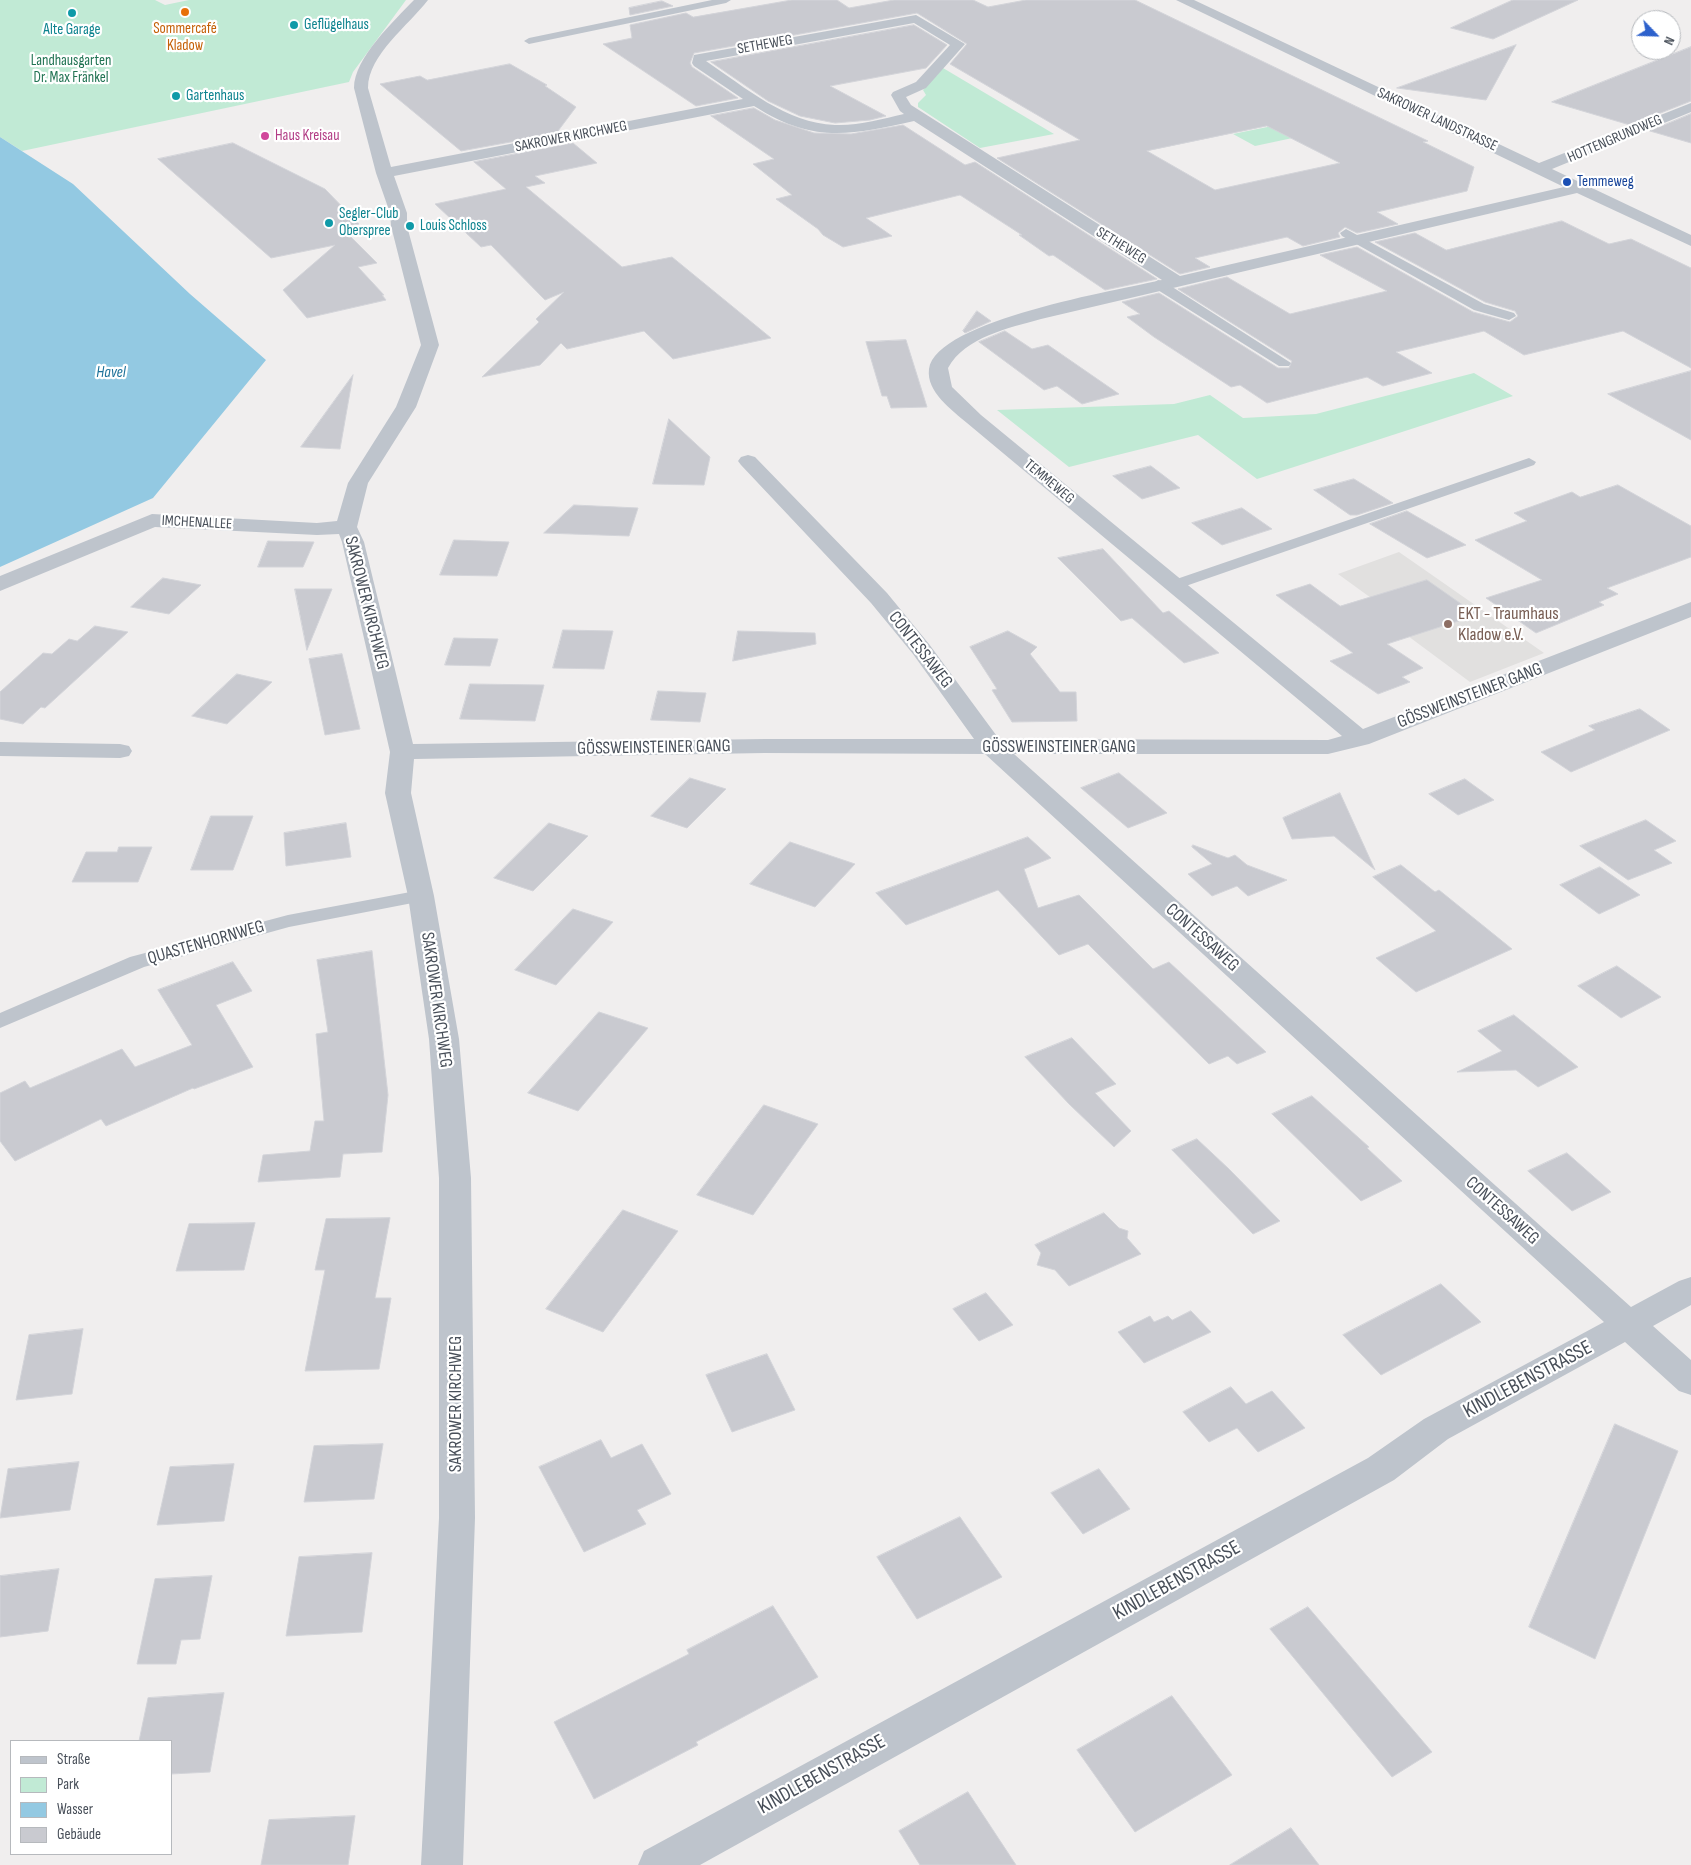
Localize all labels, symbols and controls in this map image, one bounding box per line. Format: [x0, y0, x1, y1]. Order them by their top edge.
marker: Sommercafé Kladow [179, 6, 191, 18]
marker: Alte Garage [66, 7, 78, 19]
north arrow [1631, 10, 1681, 60]
place label: Geflügelhaus [304, 16, 369, 34]
marker: Geflügelhaus [288, 19, 300, 31]
place label: Sommercafé Kladow [153, 20, 217, 55]
place label: Alte Garage [43, 21, 101, 39]
street label: SETHEWEG [736, 31, 794, 59]
text: N [1660, 34, 1679, 48]
park label: Landhausgarten Dr. Max Fränkel [31, 52, 111, 87]
street label: SAKROWER LANDSTRASSE [1374, 84, 1500, 156]
place label: Gartenhaus [186, 87, 244, 105]
marker: Gartenhaus [170, 90, 182, 102]
street label: HOTTENGRUNDWEG [1565, 111, 1665, 167]
street label: SAKROWER KIRCHWEG [513, 117, 629, 157]
place label: Haus Kreisau [275, 127, 339, 145]
marker: Haus Kreisau [259, 130, 271, 142]
place label: Temmeweg [1577, 173, 1634, 191]
marker: Temmeweg [1561, 176, 1573, 188]
place label: Segler-Club Oberspree [339, 205, 399, 240]
marker: Segler-Club Oberspree [323, 217, 335, 229]
place label: Louis Schloss [420, 217, 487, 235]
marker: Louis Schloss [404, 220, 416, 232]
street label: SETHEWEG [1093, 224, 1149, 268]
water label: Havel [96, 363, 126, 383]
street label: TEMMEWEG [1020, 456, 1078, 508]
street label: IMCHENALLEE [161, 512, 233, 534]
street label: SAKROWER KIRCHWEG [339, 534, 393, 672]
place label: EKT - Traumhaus Kladow e.V. [1458, 603, 1559, 646]
street label: CONTESSAWEG [883, 607, 957, 693]
marker: EKT - Traumhaus Kladow e.V. [1442, 618, 1454, 630]
street label: GÖSSWEINSTEINER GANG [1394, 658, 1546, 734]
street label: GÖSSWEINSTEINER GANG [577, 736, 731, 760]
street label: GÖSSWEINSTEINER GANG [982, 736, 1136, 758]
street label: CONTESSAWEG [1161, 899, 1243, 977]
street label: QUASTENHORNWEG [145, 916, 267, 970]
street label: SAKROWER KIRCHWEG [416, 931, 456, 1069]
street label: CONTESSAWEG [1461, 1172, 1543, 1250]
street label: SAKROWER KIRCHWEG [445, 1336, 467, 1472]
street label: KINDLEBENSTRASSE [1459, 1336, 1597, 1424]
street label: KINDLEBENSTRASSE [1109, 1536, 1245, 1626]
street label: KINDLEBENSTRASSE [754, 1730, 890, 1820]
legend [10, 1740, 172, 1855]
text: Straße [57, 1750, 90, 1769]
text: Park [57, 1775, 79, 1794]
text: Wasser [57, 1800, 93, 1819]
text: Gebäude [57, 1825, 101, 1844]

